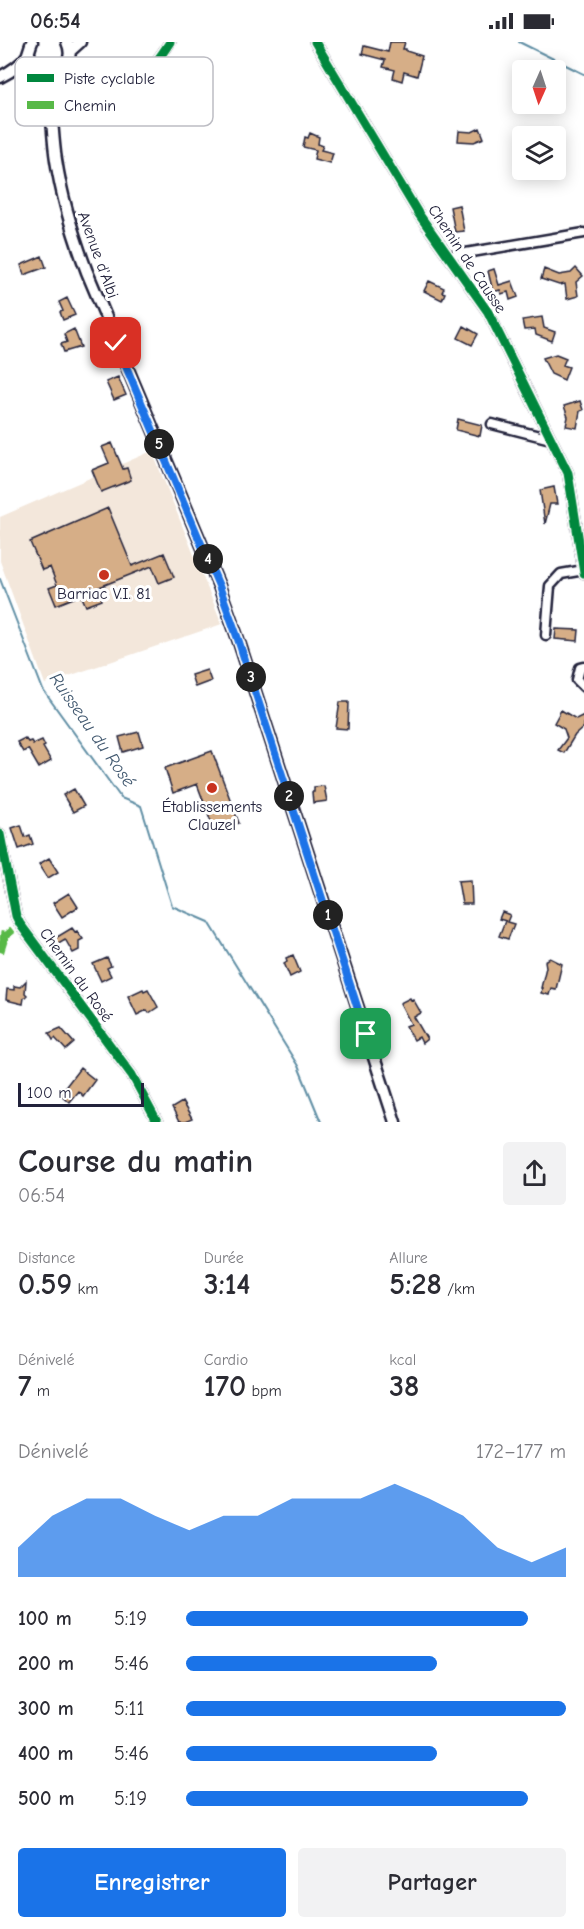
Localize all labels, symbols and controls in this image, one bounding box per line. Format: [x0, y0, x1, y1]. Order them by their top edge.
text: 06:54 [30, 8, 81, 34]
legend [15, 57, 213, 126]
north arrow [512, 60, 566, 114]
map controls [512, 60, 566, 180]
text: Piste cyclable [64, 70, 155, 88]
text: Chemin [64, 97, 116, 115]
button: layers [512, 126, 566, 180]
street label: Chemin de Causse [424, 201, 510, 317]
street label: Avenue d'Albi [74, 209, 122, 301]
pin [90, 317, 141, 368]
icon: check [99, 326, 132, 359]
pin: 5 [144, 429, 174, 459]
text: 5 [155, 435, 163, 453]
pin: 4 [193, 544, 223, 574]
text: 4 [204, 550, 212, 568]
marker: Barriac V.I. 81 [97, 568, 111, 582]
place label: Barriac V.I. 81 [57, 585, 151, 603]
pin: 3 [236, 662, 266, 692]
text: 3 [247, 668, 255, 686]
water label: Ruisseau du Rosé [45, 669, 139, 791]
marker: Établissements Clauzel [205, 781, 219, 795]
pin: 2 [274, 781, 304, 811]
text: 2 [285, 787, 293, 805]
place label: Établissements Clauzel [162, 797, 263, 834]
pin: 1 [313, 900, 343, 930]
text: 1 [325, 906, 331, 924]
street label: Chemin du Rosé [36, 924, 116, 1026]
pin [340, 1008, 391, 1059]
icon: arrive [349, 1017, 382, 1050]
scale bar [18, 1080, 144, 1108]
text: 100 m [27, 1084, 71, 1102]
text: Course du matin [18, 1142, 253, 1180]
button: share [503, 1142, 566, 1205]
text: 06:54 [18, 1184, 65, 1207]
text: Distance [18, 1249, 75, 1267]
text: Durée [204, 1249, 244, 1267]
text: Allure [389, 1249, 428, 1267]
text: 0.59 [18, 1267, 72, 1302]
text: 3:14 [204, 1267, 250, 1302]
text: 5:28 [389, 1267, 442, 1302]
text: km [72, 1280, 99, 1298]
text: /km [442, 1280, 475, 1298]
text: Dénivelé [18, 1351, 74, 1369]
text: Cardio [204, 1351, 248, 1369]
text: kcal [389, 1351, 416, 1369]
text: 7 [18, 1369, 32, 1404]
text: 170 [204, 1369, 246, 1404]
text: 38 [389, 1369, 419, 1404]
text: m [32, 1382, 50, 1400]
text: bpm [246, 1382, 282, 1400]
text: Dénivelé [18, 1440, 89, 1463]
text: 172–177 m [476, 1440, 566, 1463]
text: 100 m [18, 1607, 72, 1630]
text: 5:19 [114, 1607, 147, 1630]
text: 200 m [18, 1652, 74, 1675]
text: 5:46 [114, 1652, 149, 1675]
text: 300 m [18, 1697, 74, 1720]
text: 5:11 [114, 1697, 144, 1720]
text: 400 m [18, 1742, 73, 1765]
text: 5:46 [114, 1742, 149, 1765]
text: 500 m [18, 1787, 75, 1810]
text: 5:19 [114, 1787, 147, 1810]
button: Enregistrer [18, 1848, 286, 1917]
button: Partager [298, 1848, 566, 1917]

